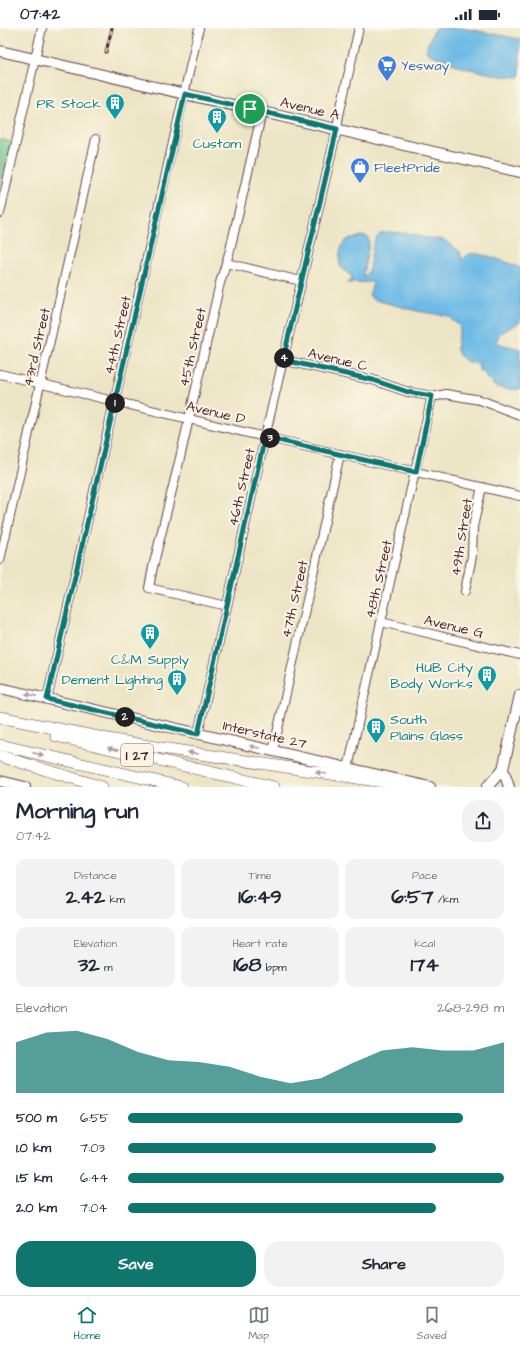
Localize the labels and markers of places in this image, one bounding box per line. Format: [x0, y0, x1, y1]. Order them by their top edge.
supermarket icon: Yesway [376, 54, 398, 82]
place label: Yesway [401, 56, 450, 76]
building icon: PR Stock [104, 92, 126, 120]
pin [233, 92, 267, 126]
place label: PR Stock [36, 94, 101, 114]
building icon: Custom [206, 106, 228, 134]
place label: Custom [193, 134, 241, 154]
shop icon: FleetPride [349, 156, 371, 184]
place label: FleetPride [374, 158, 441, 178]
pin: 4 [274, 348, 294, 368]
pin: 1 [105, 393, 125, 413]
pin: 3 [260, 428, 280, 448]
building icon: C&M Supply [139, 622, 161, 650]
place label: C&M Supply [111, 650, 189, 670]
place label: HUB City Body Works [390, 658, 473, 694]
building icon: HUB City Body Works [476, 664, 498, 692]
building icon: Dement Lighting [166, 668, 188, 696]
place label: Dement Lighting [62, 670, 163, 690]
pin: 2 [115, 707, 135, 727]
place label: South Plains Glass [390, 710, 463, 746]
building icon: South Plains Glass [365, 716, 387, 744]

